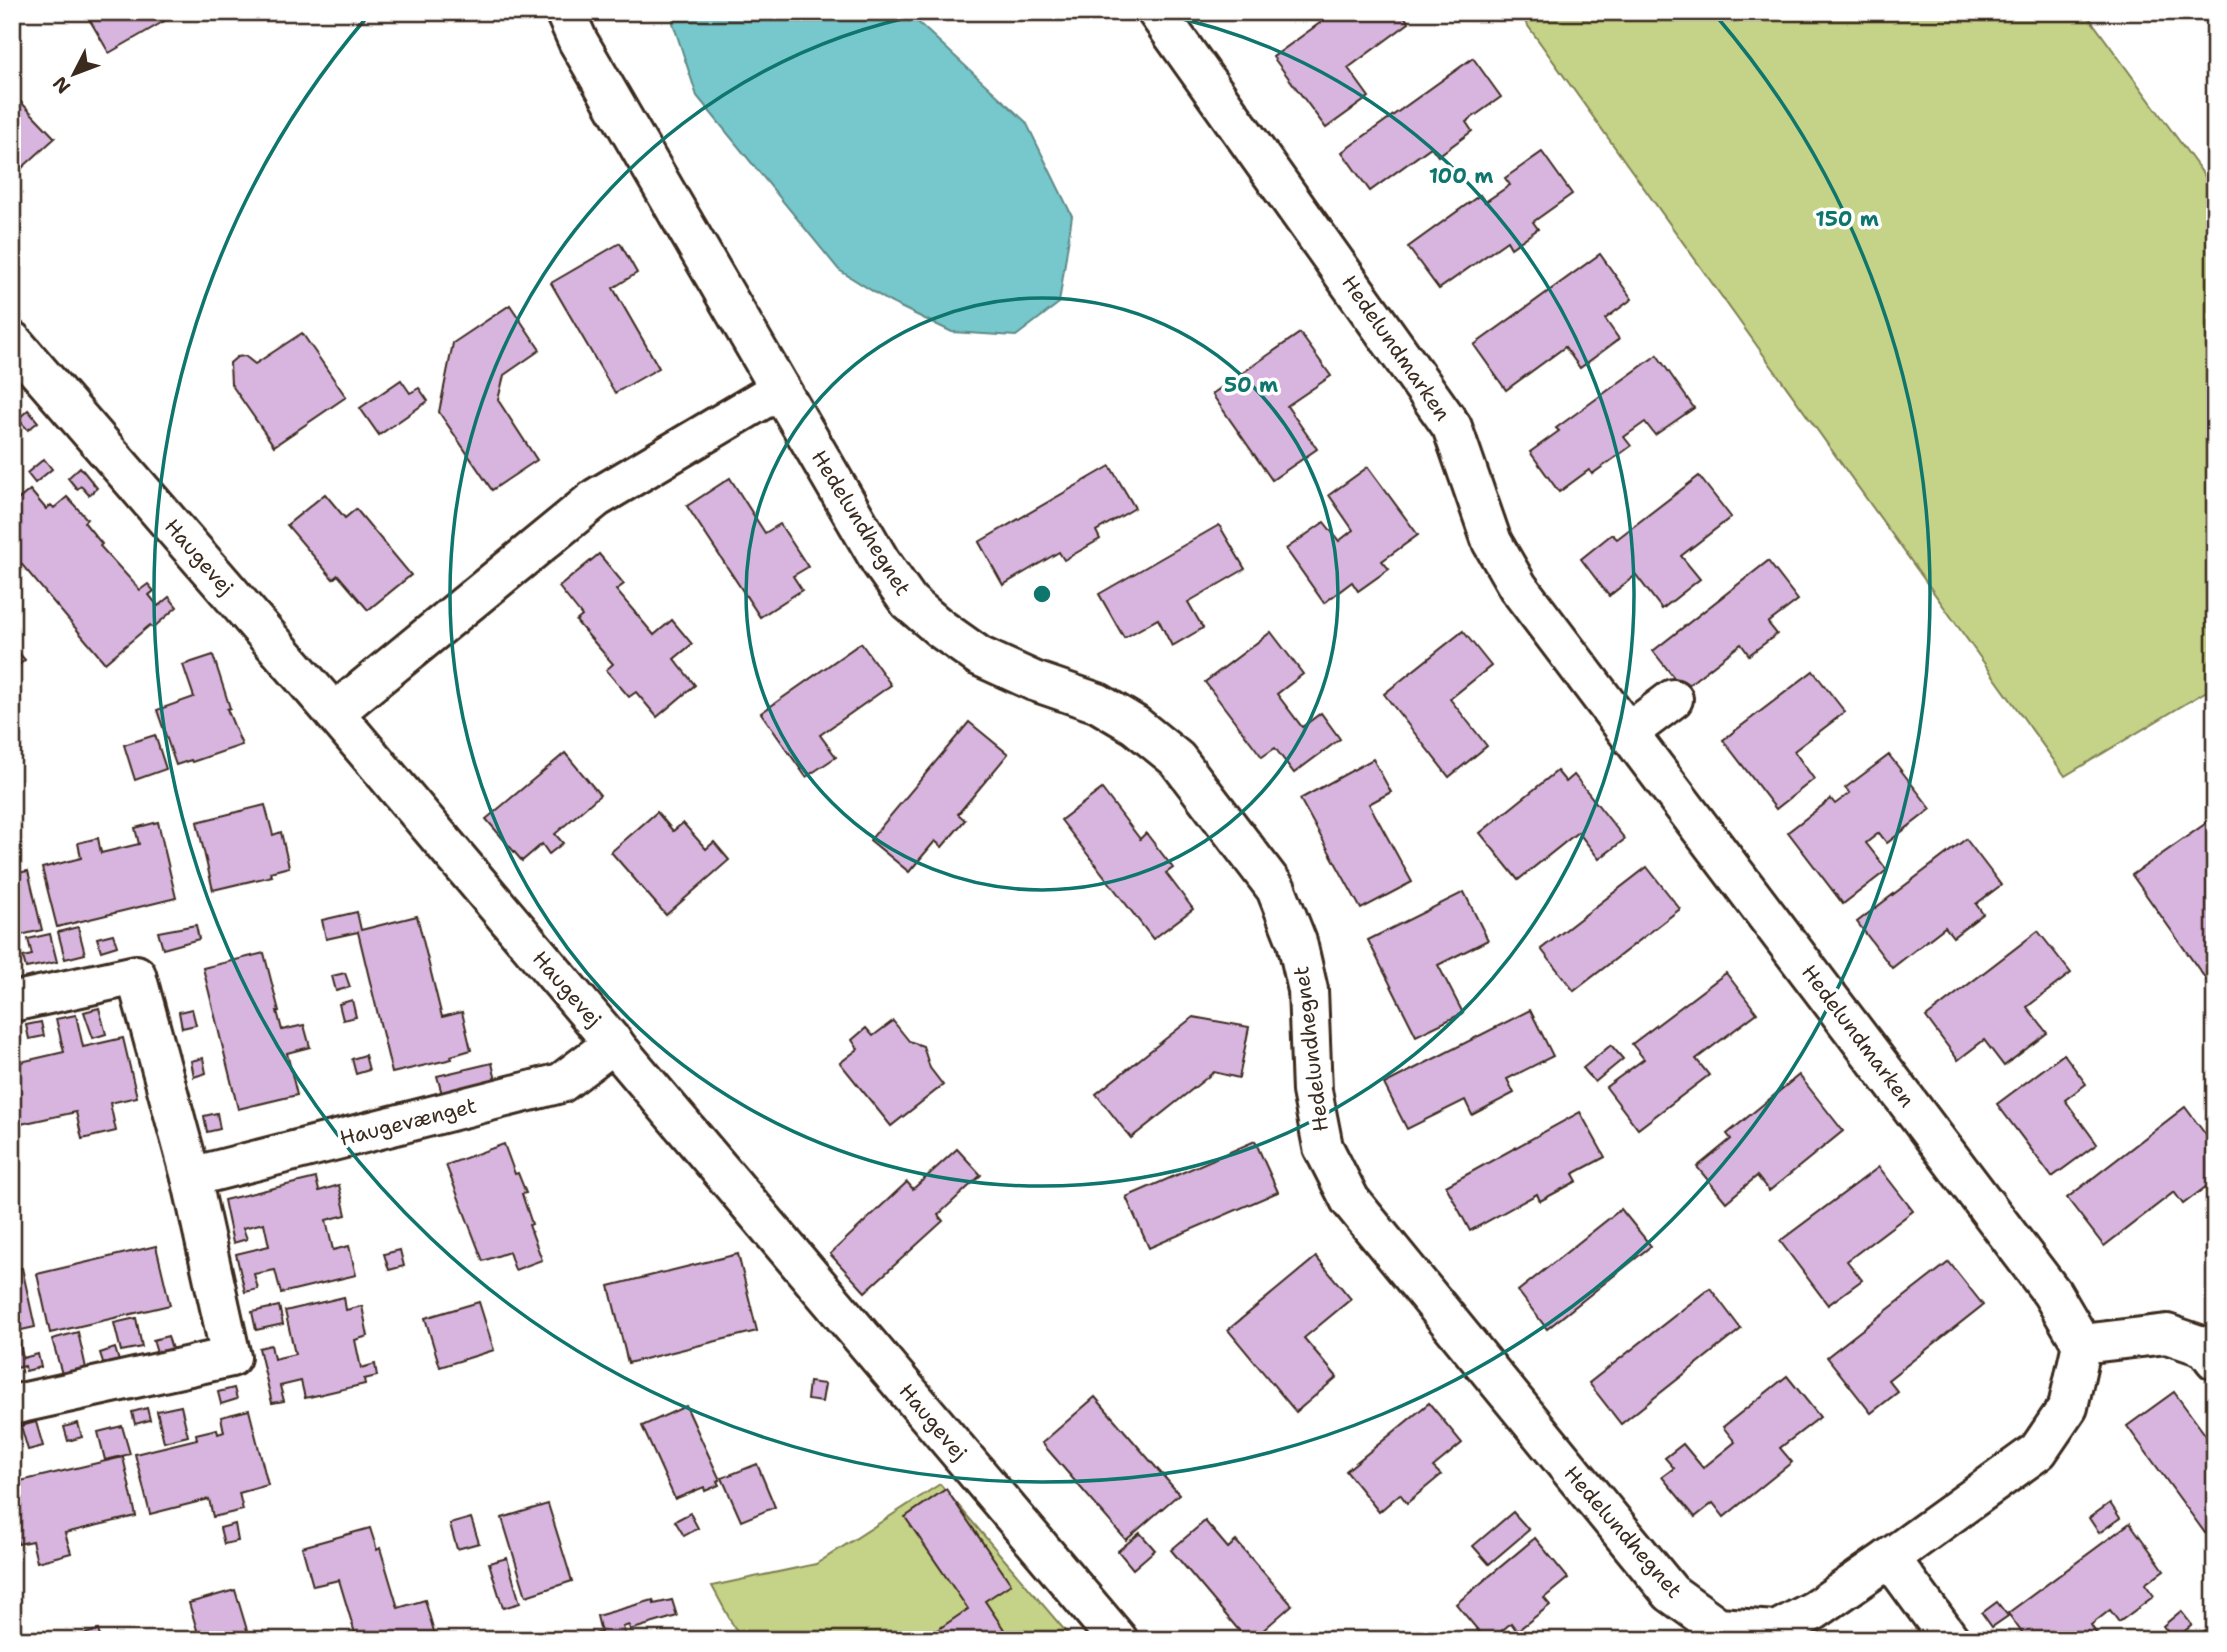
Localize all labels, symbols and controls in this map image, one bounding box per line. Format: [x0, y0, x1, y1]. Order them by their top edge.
north arrow [38, 38, 108, 108]
text: N [47, 71, 76, 99]
text: 100 m [1429, 162, 1493, 190]
text: 150 m [1815, 205, 1879, 233]
street label: Hedelundmarken [1335, 270, 1457, 426]
text: 50 m [1224, 371, 1278, 399]
street label: Hedelundhegnet [805, 445, 917, 601]
street label: Haugevej [158, 513, 240, 601]
centre of rings [1030, 582, 1054, 606]
street label: Haugevej [526, 945, 608, 1033]
street label: Hedelundmarken [1795, 959, 1921, 1113]
street label: Hedelundhegnet [1287, 965, 1335, 1133]
street label: Haugevænget [337, 1091, 479, 1153]
street label: Haugevej [893, 1378, 973, 1466]
street label: Hedelundhegnet [1558, 1460, 1688, 1604]

